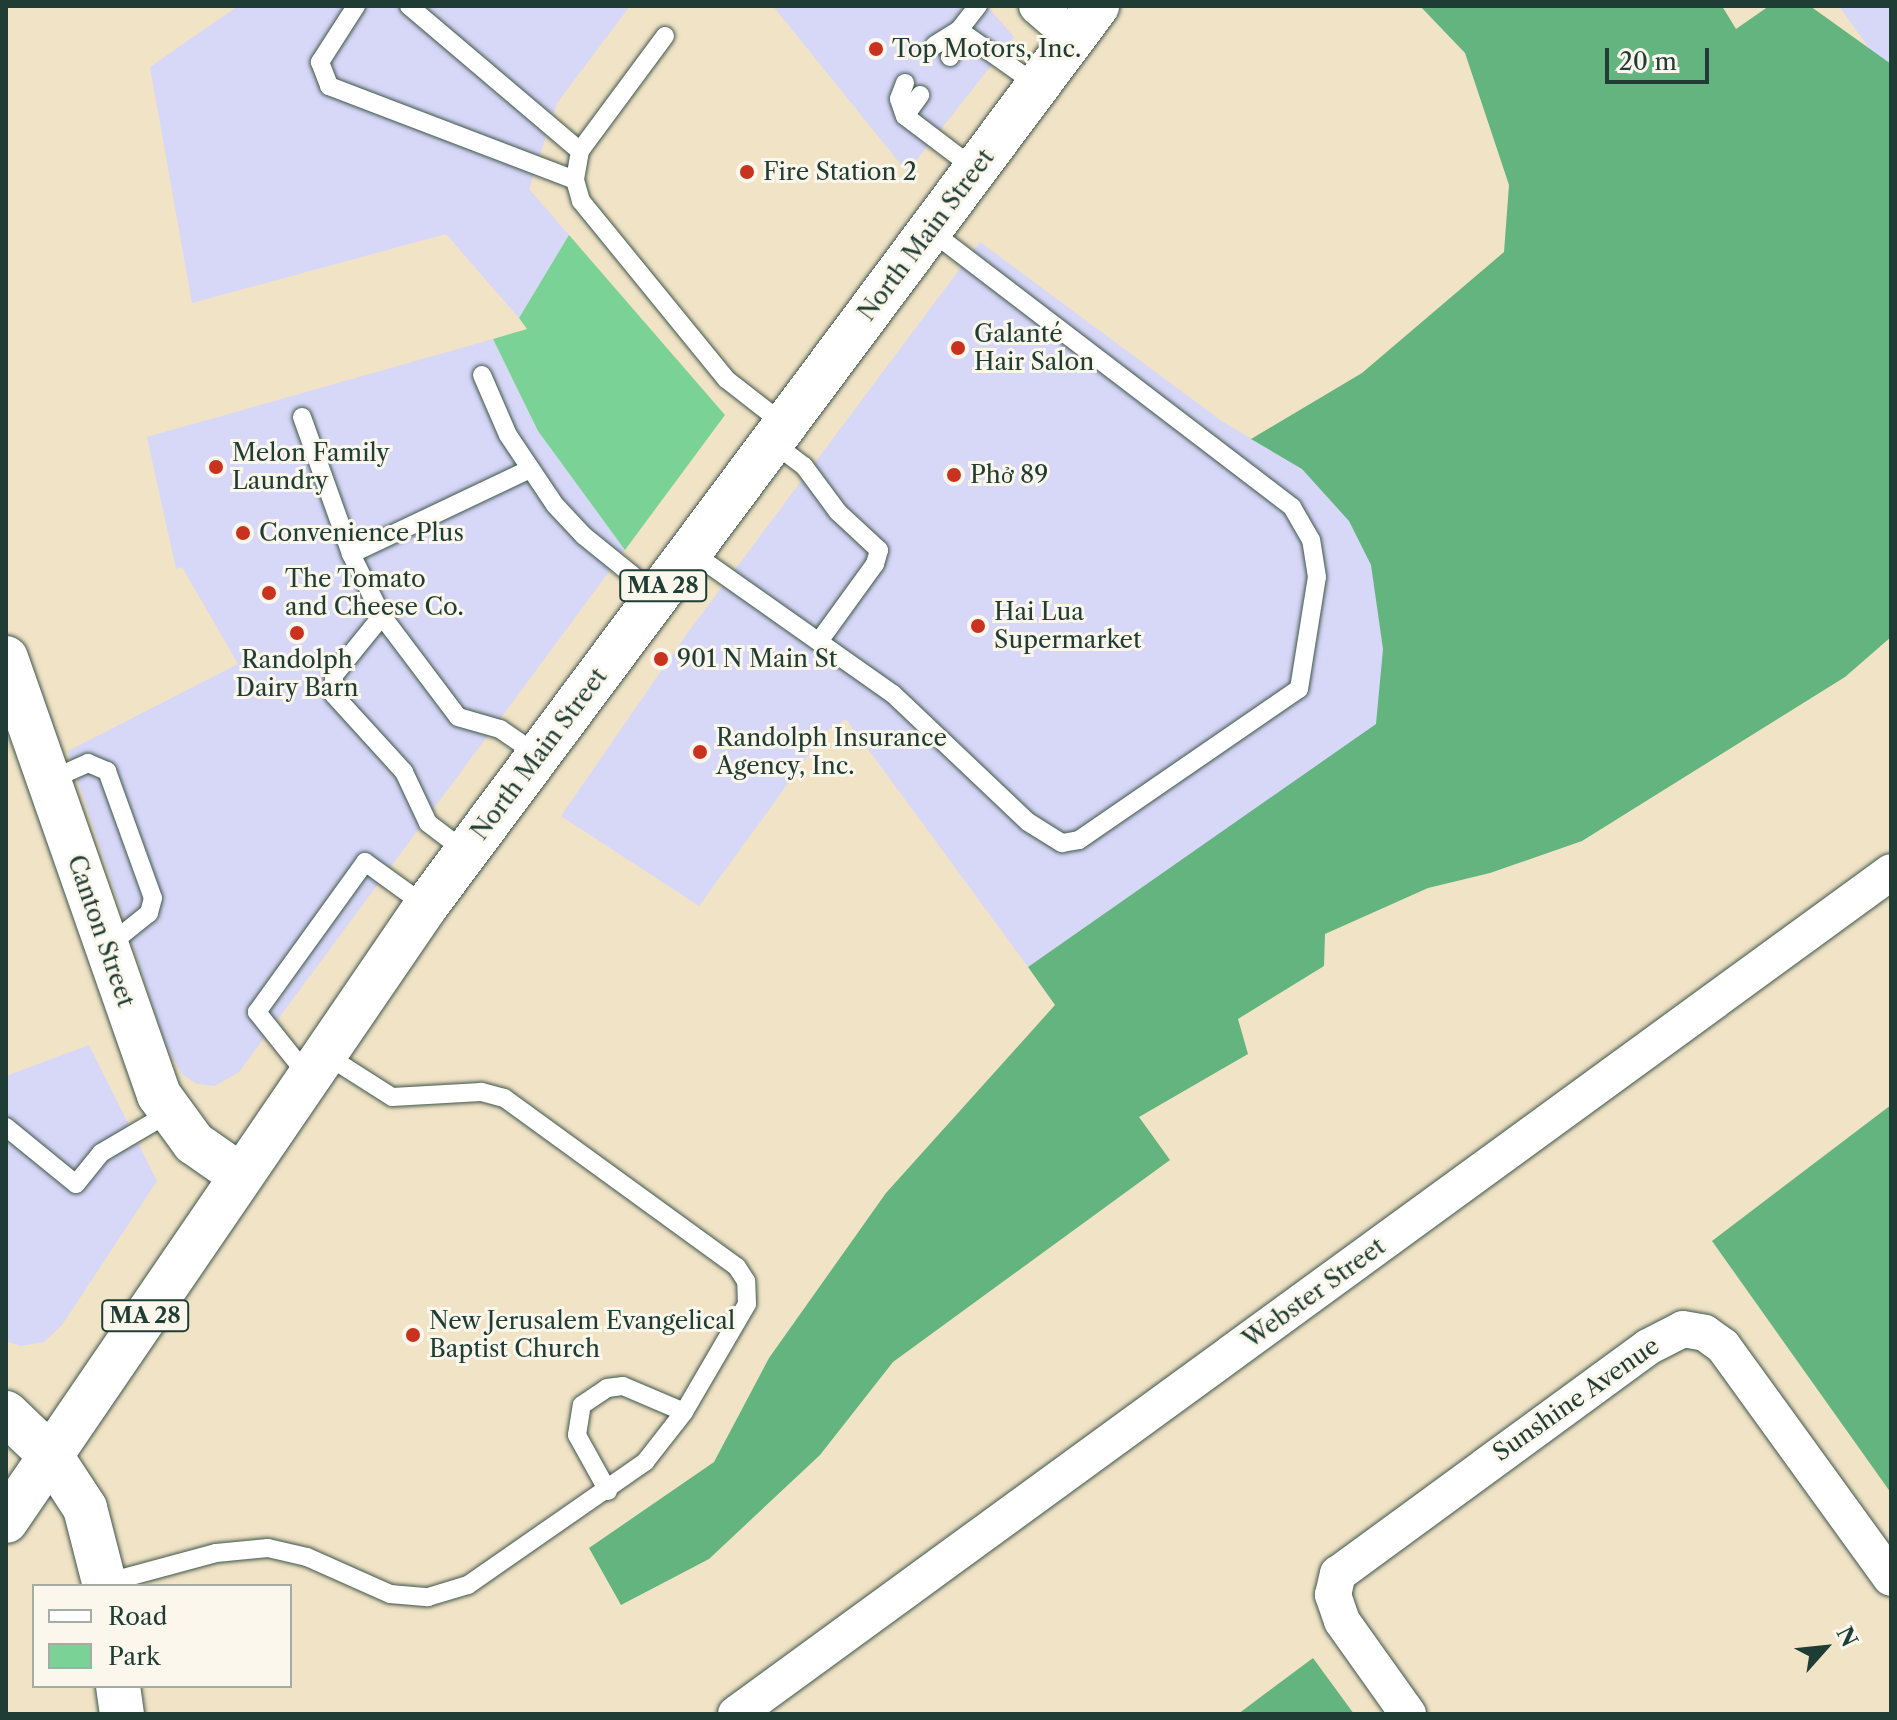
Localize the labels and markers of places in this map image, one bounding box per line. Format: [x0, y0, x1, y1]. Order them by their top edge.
place label: Top Motors, Inc. [892, 35, 1081, 63]
marker: Top Motors, Inc. [867, 40, 885, 58]
place label: Fire Station 2 [763, 158, 917, 186]
marker: Fire Station 2 [738, 163, 756, 181]
place label: Galanté Hair Salon [974, 320, 1095, 376]
marker: Galanté Hair Salon [949, 339, 967, 357]
place label: Melon Family Laundry [232, 439, 390, 495]
marker: Melon Family Laundry [207, 458, 225, 476]
place label: Phở 89 [970, 461, 1048, 489]
marker: Phở 89 [945, 466, 963, 484]
place label: Convenience Plus [259, 519, 464, 547]
marker: Convenience Plus [234, 524, 252, 542]
place label: The Tomato and Cheese Co. [285, 565, 464, 621]
marker: The Tomato and Cheese Co. [260, 584, 278, 602]
place label: Hai Lua Supermarket [994, 598, 1141, 654]
marker: Hai Lua Supermarket [969, 617, 987, 635]
marker: Randolph Dairy Barn [288, 624, 306, 642]
place label: 901 N Main St [677, 645, 837, 673]
place label: Randolph Dairy Barn [235, 646, 359, 702]
marker: 901 N Main St [652, 650, 670, 668]
place label: Randolph Insurance Agency, Inc. [716, 724, 947, 780]
marker: Randolph Insurance Agency, Inc. [691, 743, 709, 761]
place label: New Jerusalem Evangelical Baptist Church [429, 1307, 736, 1363]
marker: New Jerusalem Evangelical Baptist Church [404, 1326, 422, 1344]

